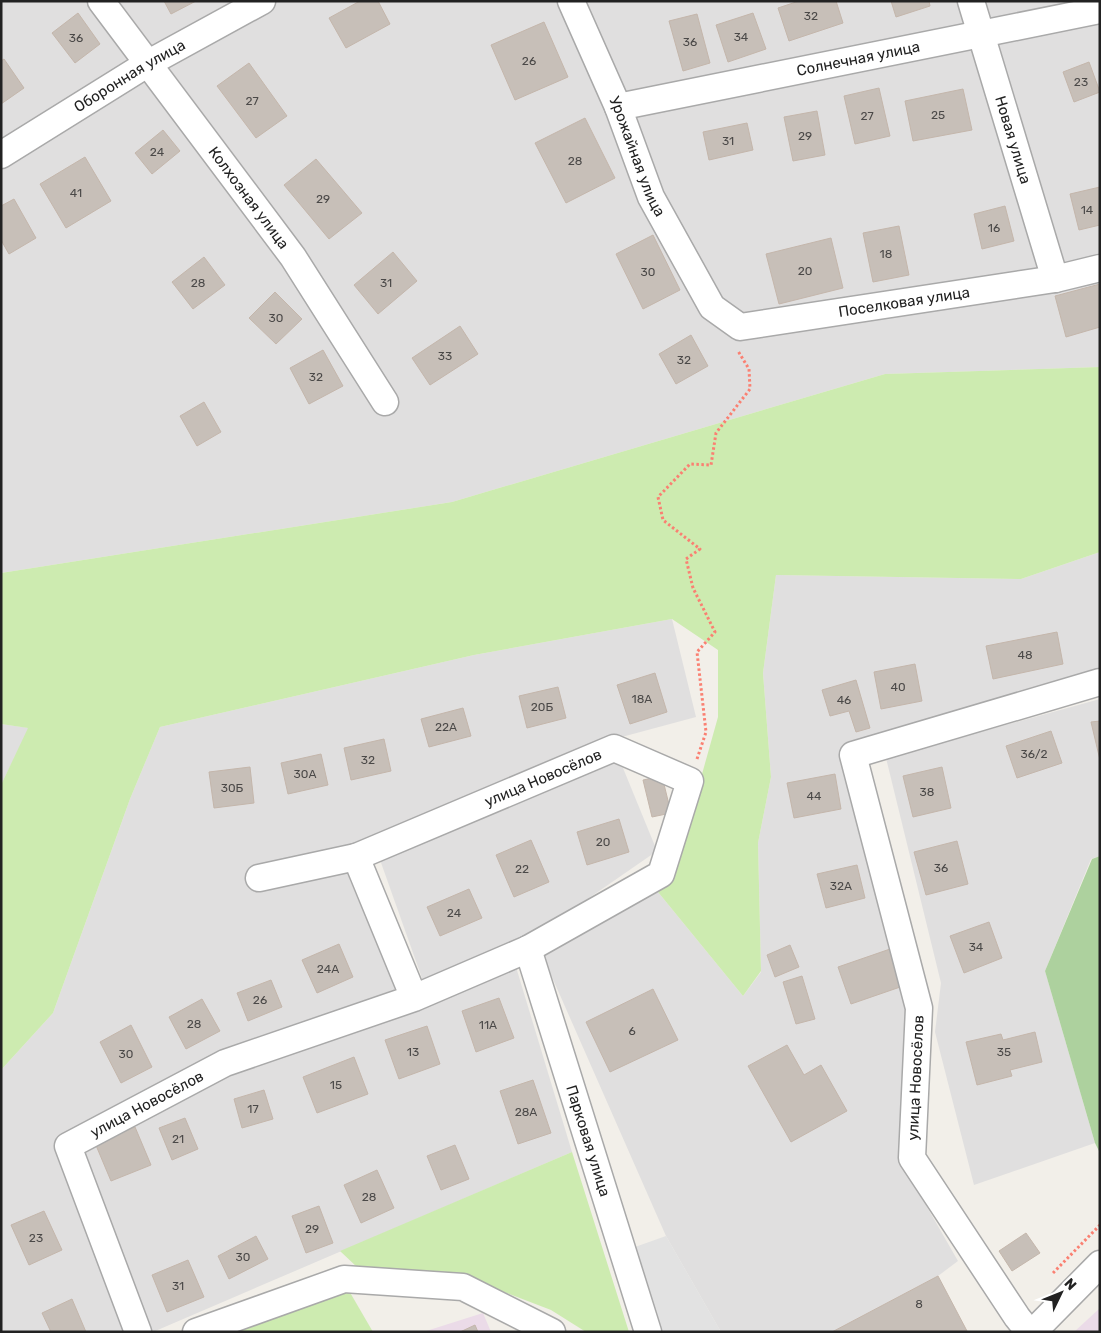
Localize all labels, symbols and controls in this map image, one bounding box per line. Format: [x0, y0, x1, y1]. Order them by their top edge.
house number: 32 [804, 9, 818, 23]
house number: 34 [734, 30, 749, 44]
house number: 36 [69, 31, 83, 45]
house number: 36 [683, 35, 697, 49]
street label: Оборонная улица [71, 36, 188, 116]
street label: Солнечная улица [795, 37, 921, 80]
house number: 26 [522, 54, 536, 68]
house number: 23 [1074, 75, 1088, 89]
street label: Урожайная улица [605, 93, 669, 220]
house number: 27 [245, 94, 259, 108]
street label: Новая улица [991, 94, 1035, 186]
house number: 25 [931, 108, 945, 122]
house number: 27 [860, 109, 874, 123]
house number: 29 [798, 129, 812, 143]
house number: 31 [722, 134, 734, 148]
street label: Колхозная улица [204, 143, 293, 252]
house number: 24 [150, 145, 165, 159]
house number: 28 [568, 154, 582, 168]
house number: 41 [70, 186, 82, 200]
house number: 29 [316, 192, 330, 206]
house number: 14 [1081, 203, 1094, 217]
house number: 16 [988, 221, 1000, 235]
house number: 18 [880, 247, 892, 261]
house number: 20 [798, 264, 812, 278]
house number: 30 [641, 265, 655, 279]
house number: 28 [191, 276, 205, 290]
house number: 31 [380, 276, 392, 290]
street label: Поселковая улица [837, 283, 971, 321]
house number: 30 [269, 311, 283, 325]
house number: 33 [438, 349, 452, 363]
house number: 32 [677, 353, 691, 367]
house number: 32 [309, 370, 323, 384]
house number: 48 [1017, 648, 1033, 662]
house number: 40 [890, 680, 906, 694]
house number: 18А [632, 692, 652, 706]
house number: 46 [837, 693, 851, 707]
house number: 20Б [531, 700, 553, 714]
house number: 22А [435, 720, 457, 734]
street label: улица Новосёлов [482, 745, 604, 811]
house number: 36/2 [1020, 747, 1048, 761]
house number: 32 [361, 753, 375, 767]
house number: 30А [294, 767, 316, 781]
house number: 30Б [221, 781, 244, 795]
house number: 38 [920, 785, 934, 799]
house number: 44 [807, 789, 822, 803]
house number: 20 [596, 835, 610, 849]
house number: 36 [934, 861, 948, 875]
house number: 22 [515, 862, 529, 876]
house number: 32А [830, 879, 852, 893]
house number: 24 [447, 906, 462, 920]
house number: 34 [969, 940, 984, 954]
house number: 24А [317, 962, 339, 976]
house number: 26 [253, 993, 267, 1007]
street label: улица Новосёлов [904, 1015, 928, 1141]
house number: 28 [187, 1017, 201, 1031]
house number: 11А [479, 1018, 497, 1032]
house number: 6 [628, 1024, 636, 1038]
house number: 13 [407, 1045, 419, 1059]
house number: 35 [997, 1045, 1011, 1059]
house number: 30 [119, 1047, 133, 1061]
street label: улица Новосёлов [87, 1067, 207, 1142]
house number: 15 [330, 1078, 342, 1092]
street label: Парковая улица [562, 1083, 614, 1199]
house number: 17 [247, 1102, 259, 1116]
house number: 28А [515, 1105, 537, 1119]
house number: 21 [172, 1132, 184, 1146]
house number: 28 [362, 1190, 376, 1204]
house number: 29 [305, 1222, 319, 1236]
house number: 23 [29, 1231, 43, 1245]
house number: 30 [236, 1250, 250, 1264]
north arrow [1036, 1268, 1086, 1318]
text: N [1060, 1275, 1080, 1294]
house number: 31 [172, 1279, 184, 1293]
house number: 8 [915, 1297, 923, 1311]

